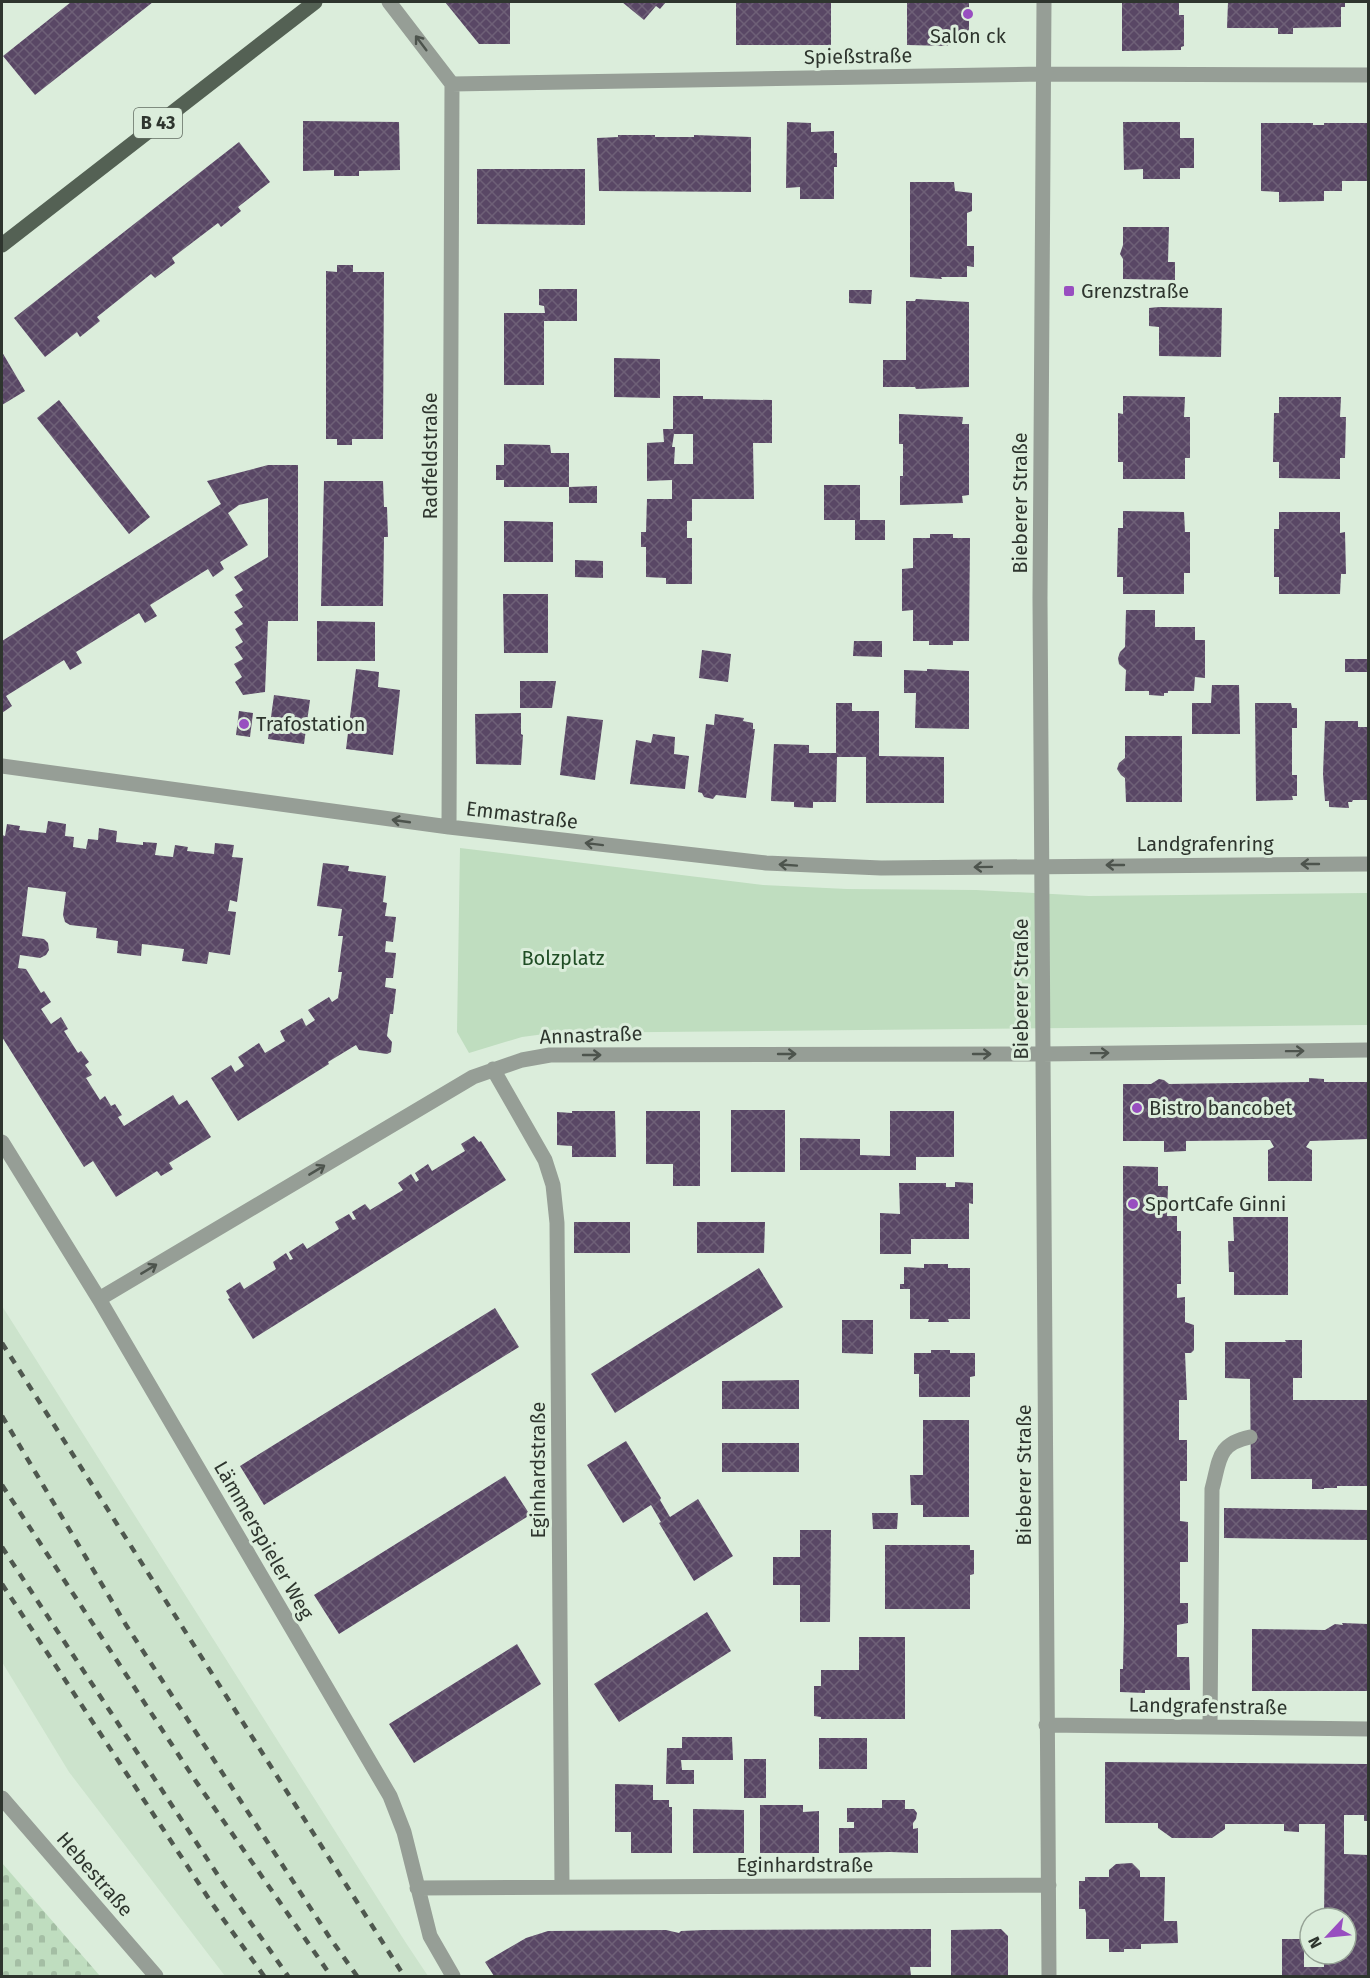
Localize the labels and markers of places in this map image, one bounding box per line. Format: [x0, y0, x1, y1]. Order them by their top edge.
marker: Salon ck [961, 7, 975, 21]
place label: Salon ck [930, 24, 1007, 48]
place label: Grenzstraße [1081, 279, 1189, 303]
marker: Grenzstraße [1062, 284, 1076, 298]
place label: Trafostation [256, 712, 365, 736]
marker: Trafostation [237, 717, 251, 731]
place label: Bistro bancobet [1149, 1096, 1293, 1120]
marker: Bistro bancobet [1130, 1101, 1144, 1115]
place label: SportCafe Ginni [1145, 1192, 1286, 1216]
marker: SportCafe Ginni [1126, 1197, 1140, 1211]

